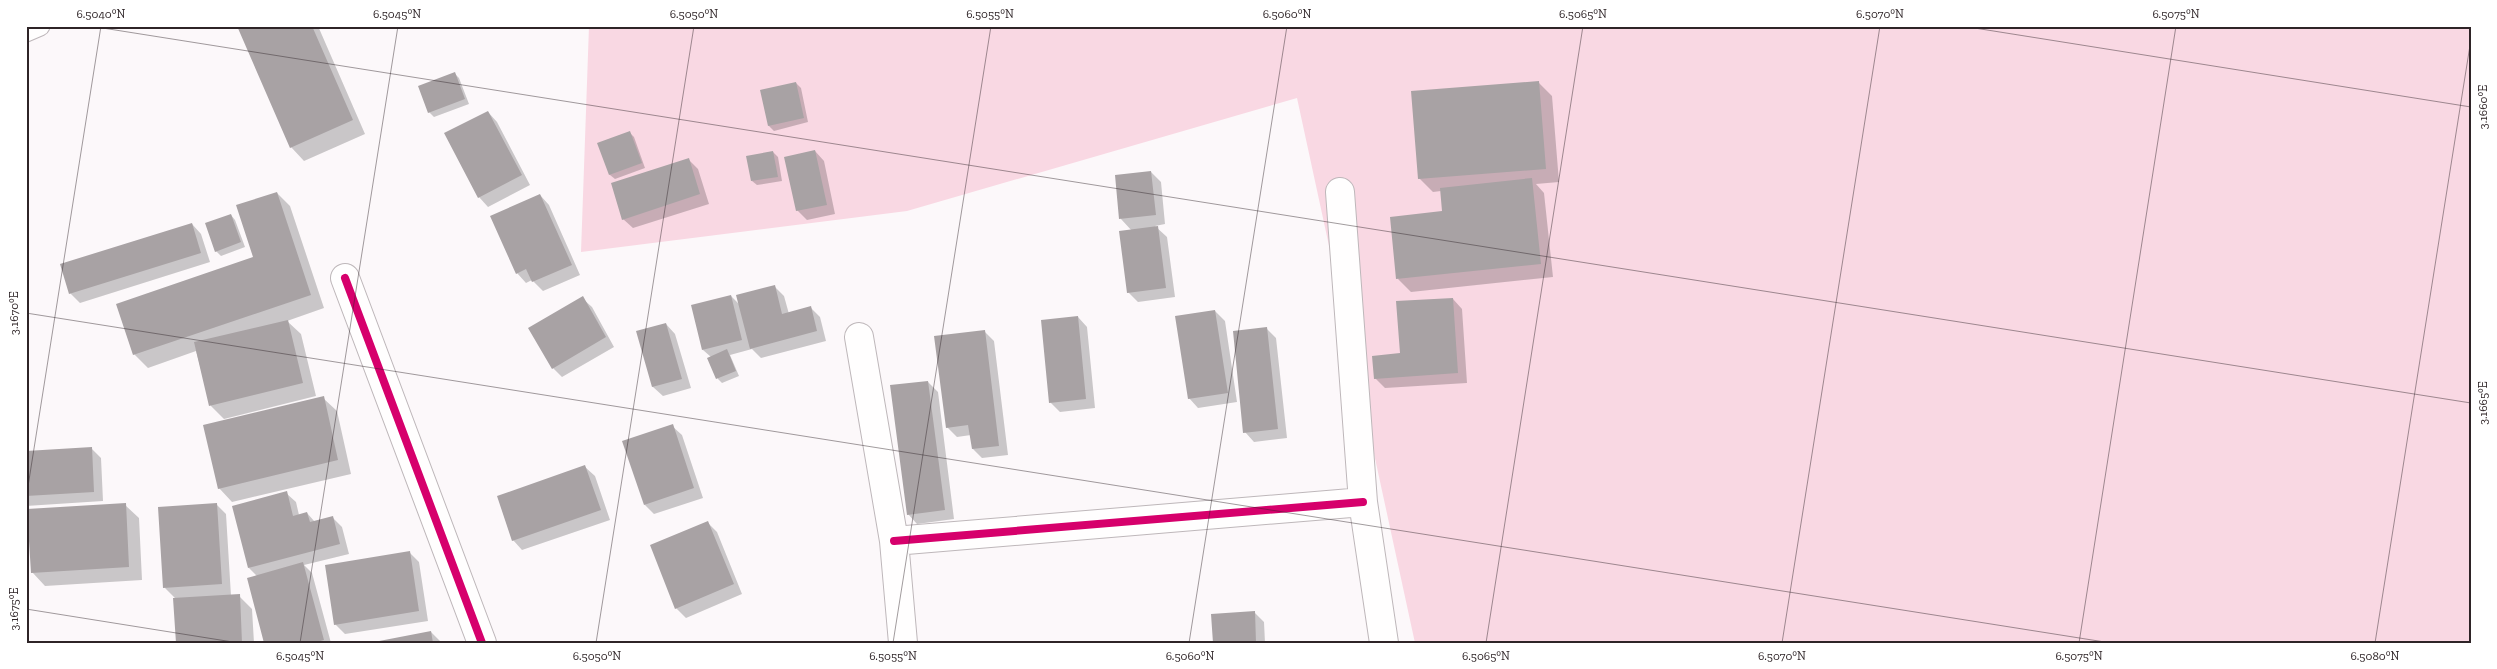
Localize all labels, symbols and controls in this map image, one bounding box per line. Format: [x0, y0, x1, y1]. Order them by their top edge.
text: 6.5040°N [77, 7, 126, 21]
text: 6.5045°N [373, 7, 421, 21]
text: 6.5050°N [670, 7, 718, 21]
text: 6.5055°N [966, 7, 1014, 21]
text: 6.5060°N [1263, 7, 1311, 21]
text: 6.5065°N [1559, 7, 1607, 21]
text: 6.5070°N [1856, 7, 1904, 21]
text: 6.5075°N [2152, 7, 2200, 21]
text: 3.1660°E [2476, 85, 2490, 129]
text: 3.1670°E [7, 291, 21, 335]
text: 3.1665°E [2476, 381, 2490, 425]
text: 3.1675°E [7, 588, 21, 631]
text: 6.5045°N [276, 649, 324, 663]
text: 6.5050°N [573, 649, 621, 663]
text: 6.5055°N [869, 649, 917, 663]
text: 6.5060°N [1166, 649, 1214, 663]
text: 6.5065°N [1462, 649, 1510, 663]
text: 6.5070°N [1758, 649, 1806, 663]
text: 6.5075°N [2055, 649, 2103, 663]
text: 6.5080°N [2351, 649, 2400, 663]

